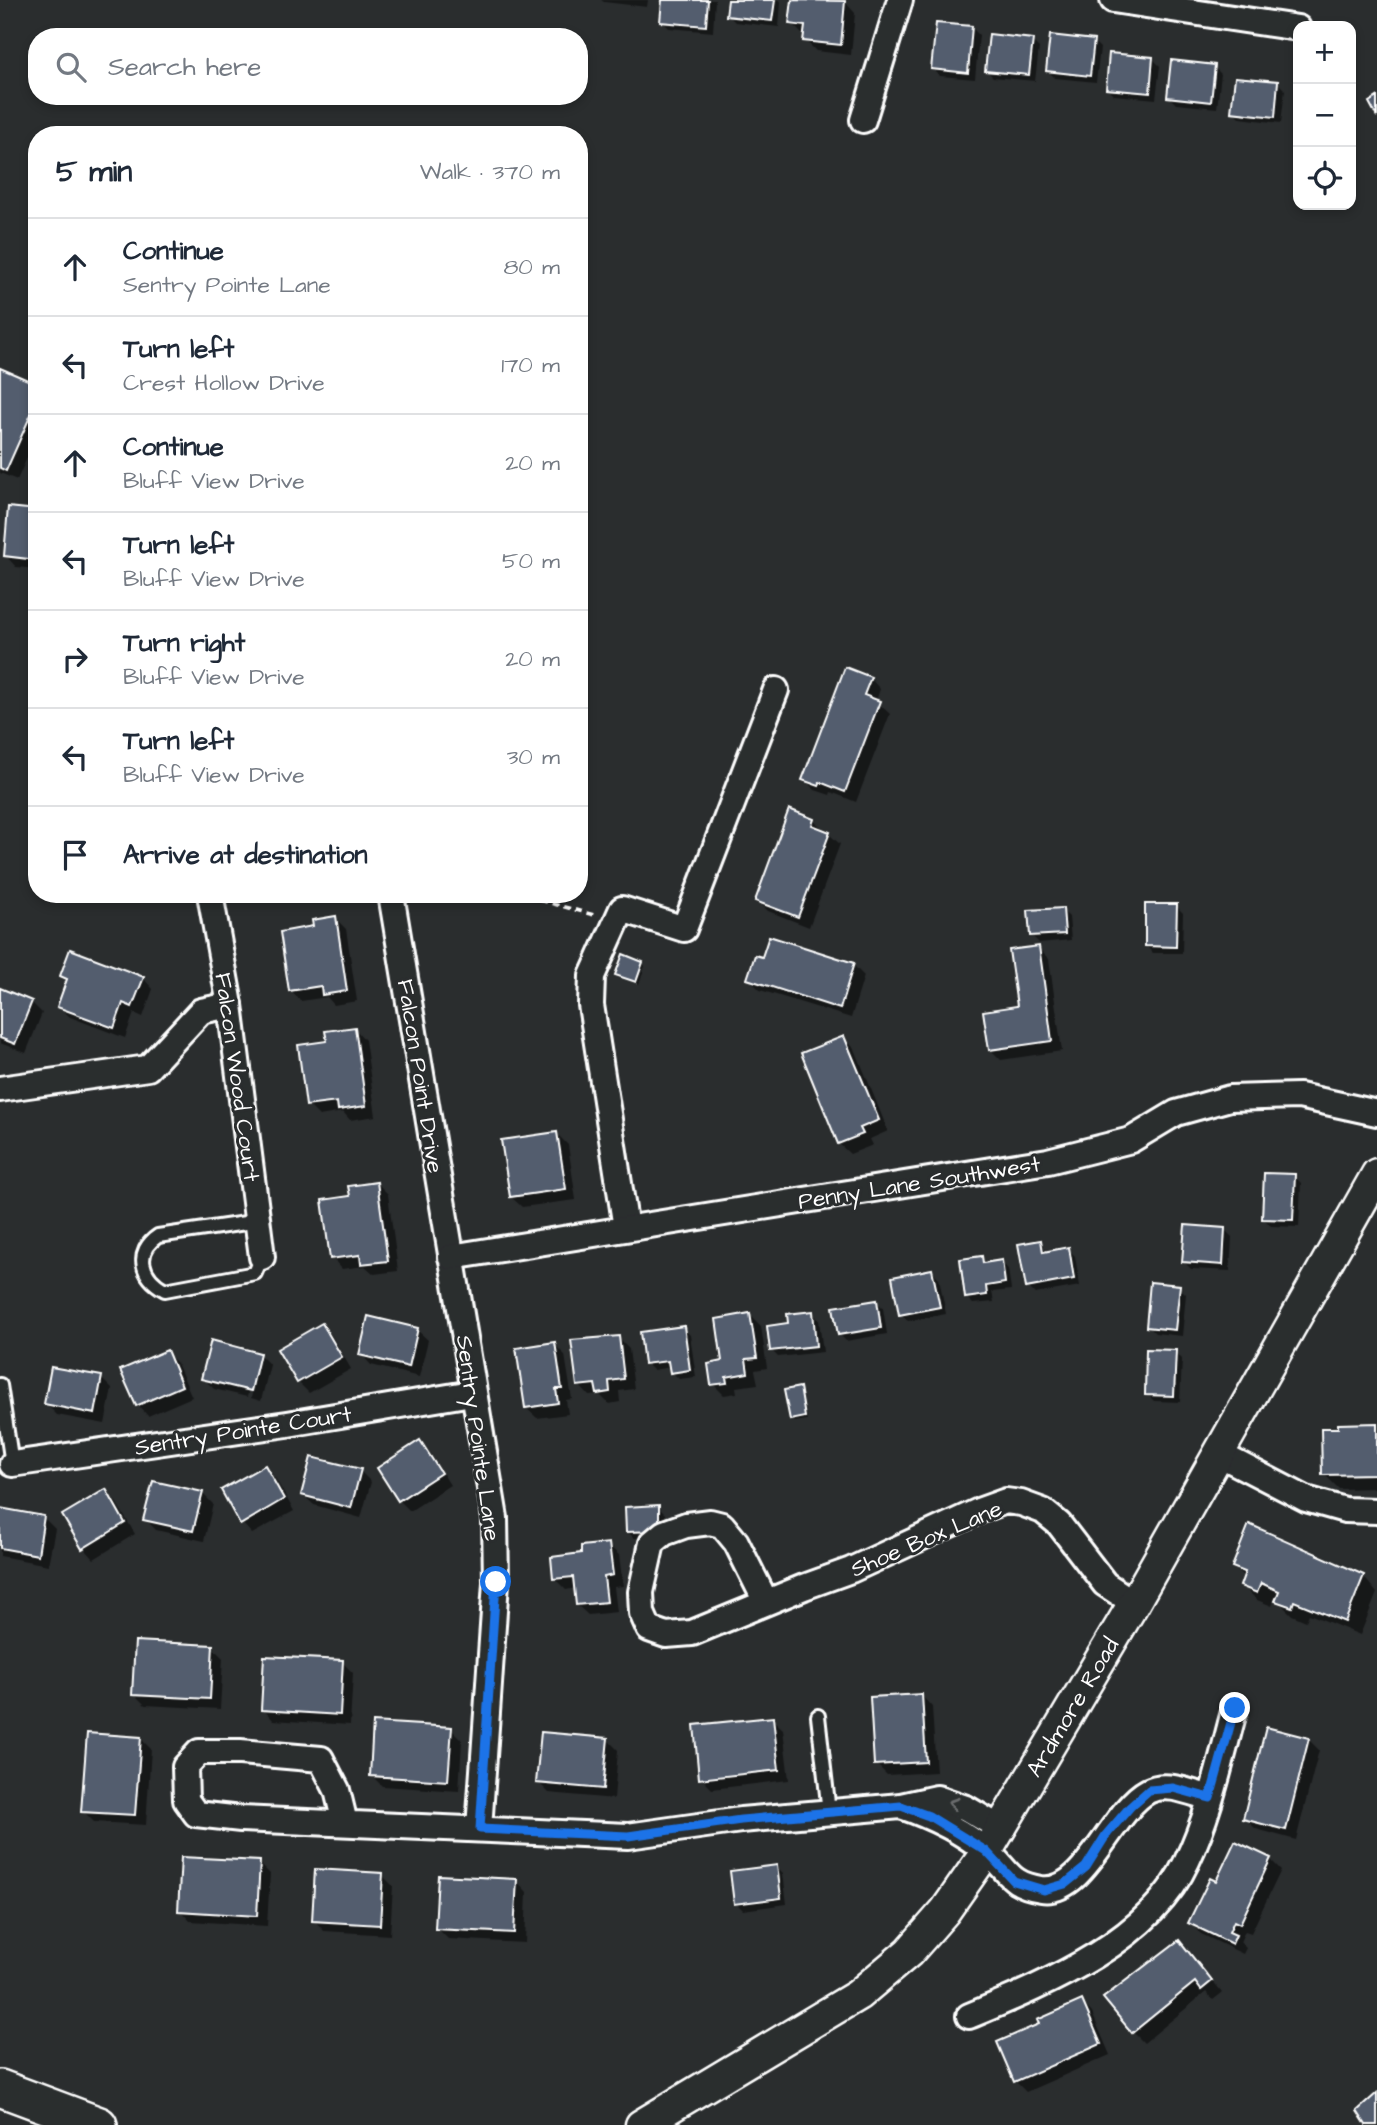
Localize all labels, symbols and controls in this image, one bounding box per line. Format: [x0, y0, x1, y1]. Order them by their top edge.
map controls [1293, 21, 1356, 210]
button: + [1293, 21, 1356, 84]
search box [28, 28, 588, 105]
icon: search [52, 48, 90, 86]
text: Search here [108, 49, 261, 85]
button: − [1293, 84, 1356, 147]
button: locate [1293, 147, 1356, 210]
text: 5 min [56, 151, 132, 193]
text: Walk · 370 m [420, 156, 560, 188]
text: Continue [123, 233, 224, 269]
icon: ahead [56, 248, 94, 286]
text: 80 m [503, 251, 560, 283]
text: Sentry Pointe Lane [123, 269, 331, 301]
text: Turn left [123, 331, 234, 367]
icon: left [56, 346, 94, 384]
text: 170 m [501, 349, 560, 381]
text: Crest Hollow Drive [123, 367, 325, 399]
text: Continue [123, 429, 224, 465]
icon: ahead [56, 444, 94, 482]
text: 20 m [505, 447, 560, 479]
text: Bluff View Drive [123, 465, 305, 497]
text: Turn left [123, 527, 234, 563]
icon: left [56, 542, 94, 580]
text: 50 m [502, 545, 560, 577]
text: Bluff View Drive [123, 563, 305, 595]
text: Turn right [123, 625, 245, 661]
icon: right [56, 640, 94, 678]
text: 20 m [505, 643, 560, 675]
text: Bluff View Drive [123, 661, 305, 693]
text: Turn left [123, 723, 234, 759]
icon: left [56, 738, 94, 776]
text: 30 m [507, 741, 560, 773]
text: Bluff View Drive [123, 759, 305, 791]
icon: arrive [56, 836, 94, 874]
text: Arrive at destination [123, 837, 368, 873]
street label: Falcon Wood Court [206, 971, 268, 1184]
street label: Falcon Point Drive [389, 977, 451, 1175]
street label: Penny Lane Southwest [796, 1148, 1043, 1219]
street label: Sentry Pointe Lane [447, 1333, 508, 1543]
street label: Sentry Pointe Court [133, 1398, 355, 1465]
street label: Shoe Box Lane [846, 1493, 1007, 1585]
route start [480, 1566, 511, 1597]
street label: Ardmore Road [1019, 1632, 1127, 1783]
route end [1219, 1692, 1250, 1723]
one-way arrow [947, 1797, 959, 1811]

